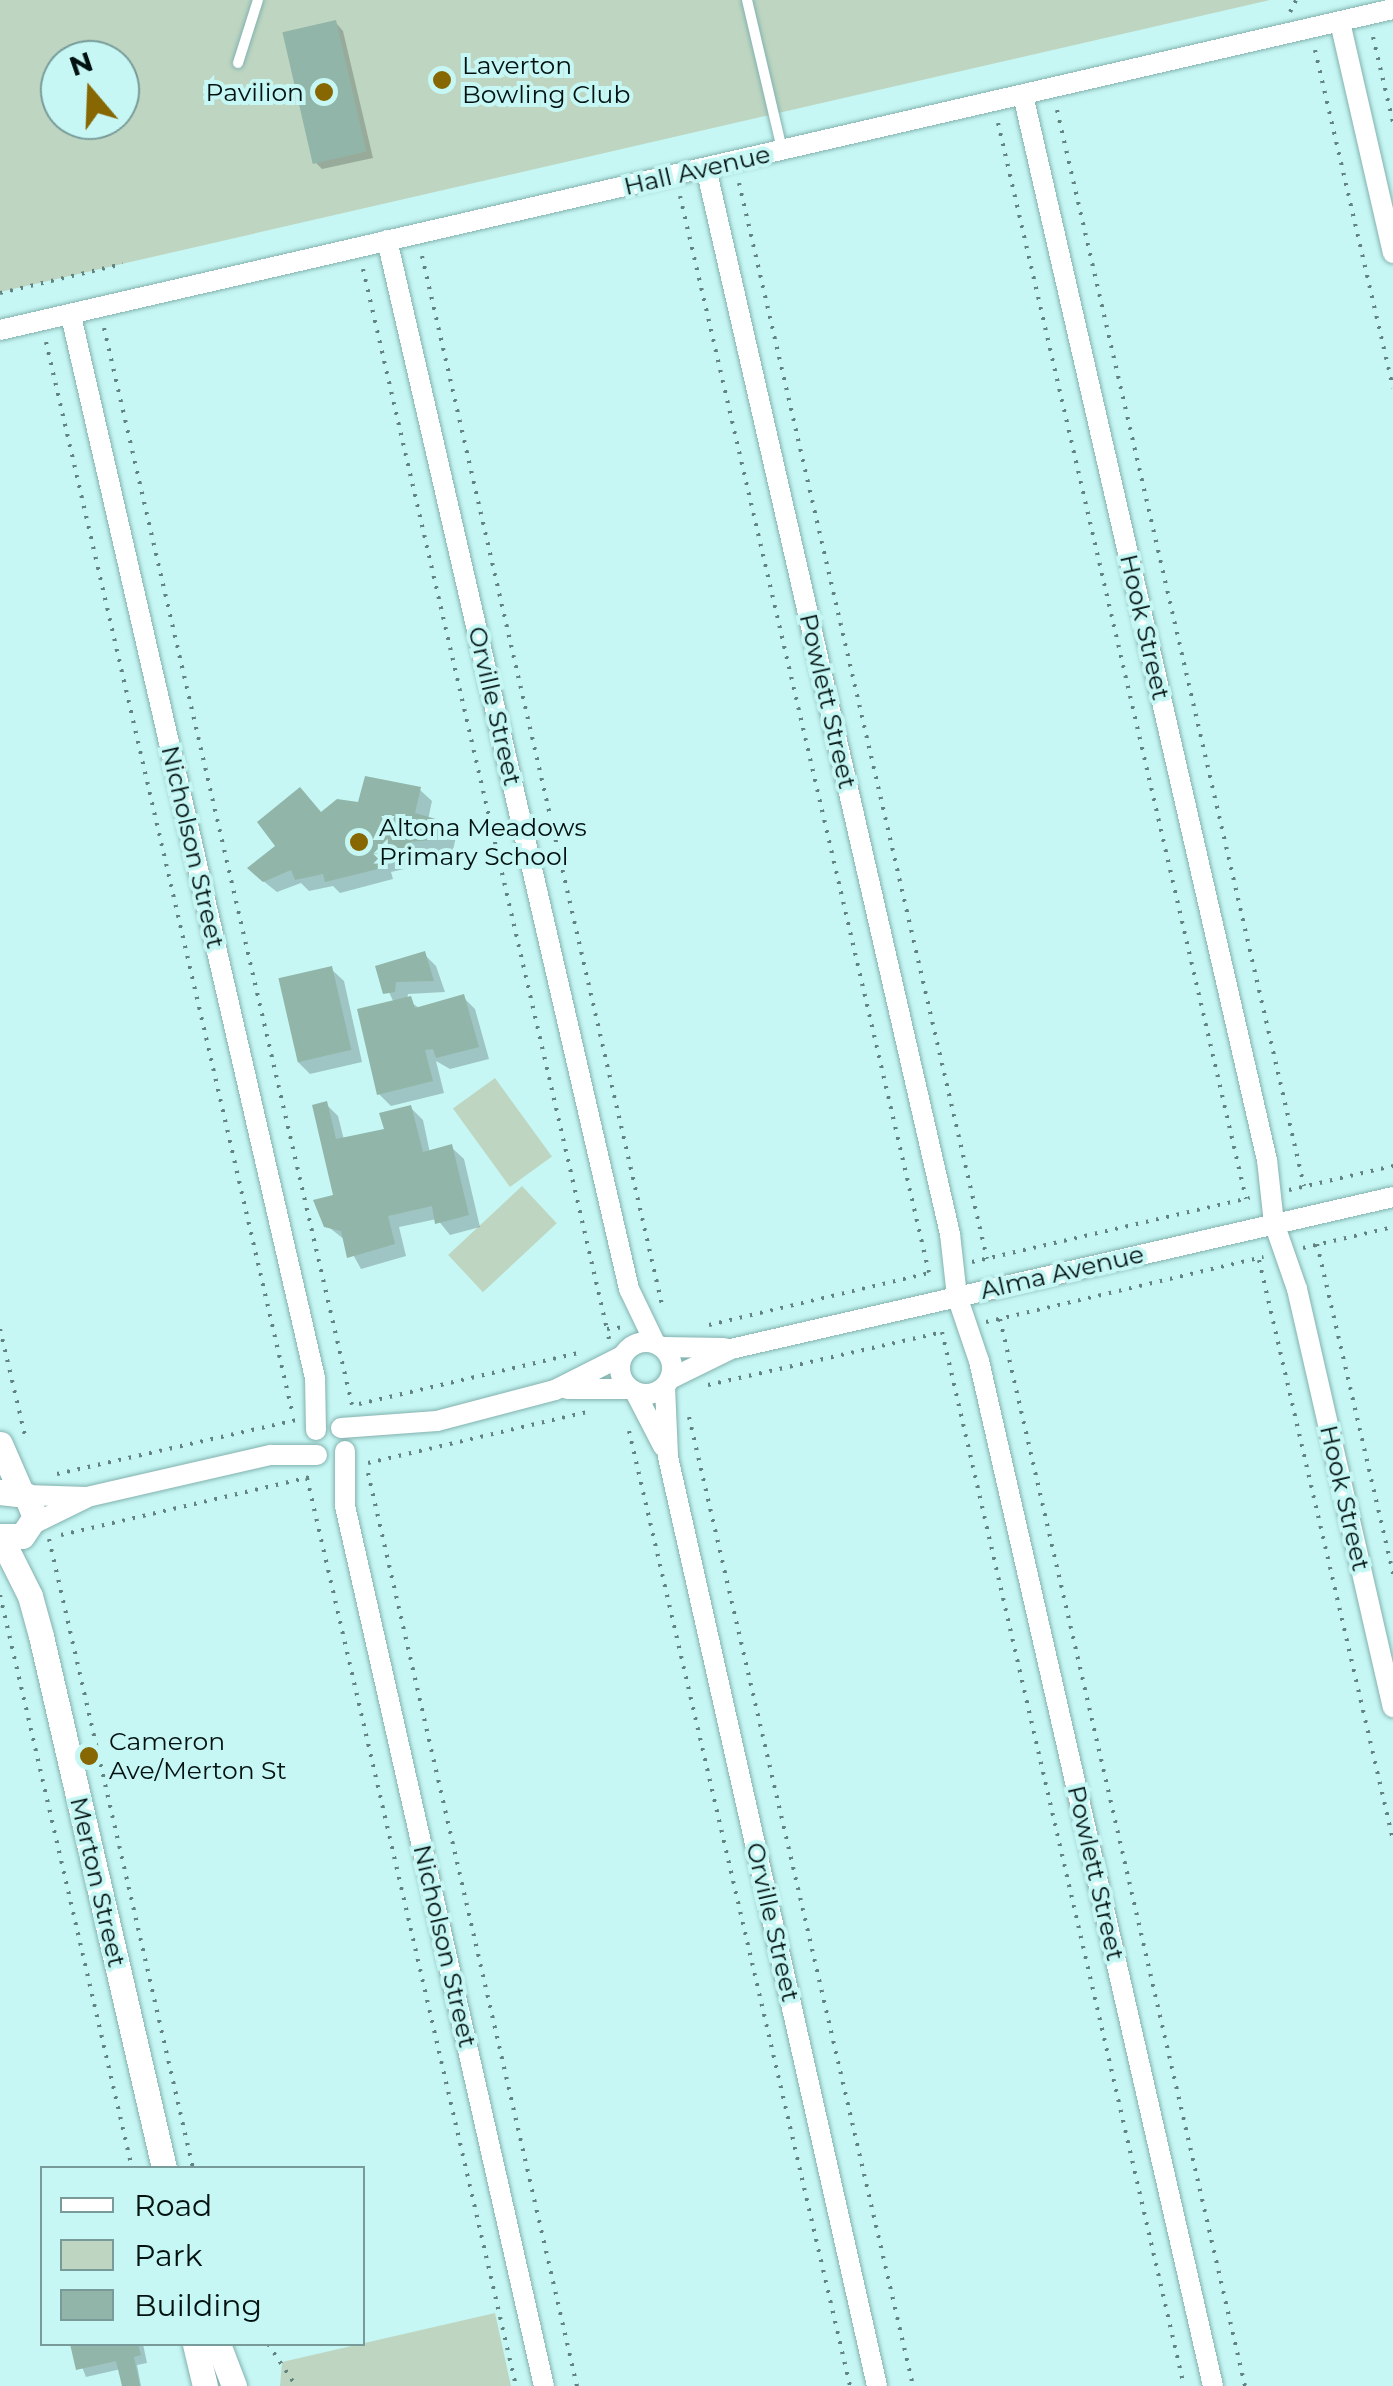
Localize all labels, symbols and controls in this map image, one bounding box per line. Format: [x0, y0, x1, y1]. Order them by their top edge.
north arrow [40, 40, 140, 140]
text: N [65, 44, 97, 83]
place label: Laverton Bowling Club [462, 51, 630, 110]
marker: Laverton Bowling Club [431, 69, 453, 91]
place label: Pavilion [206, 77, 304, 107]
marker: Pavilion [313, 81, 335, 103]
street label: Hall Avenue [621, 139, 773, 201]
street label: Hook Street [1114, 551, 1176, 703]
street label: Powlett Street [793, 611, 863, 791]
street label: Orville Street [462, 624, 528, 788]
street label: Nicholson Street [155, 743, 231, 951]
place label: Altona Meadows Primary School [379, 813, 587, 872]
marker: Altona Meadows Primary School [348, 831, 370, 853]
street label: Alma Avenue [977, 1239, 1147, 1305]
street label: Hook Street [1314, 1422, 1376, 1574]
place label: Cameron Ave/Merton St [109, 1727, 287, 1786]
marker: Cameron Ave/Merton St [78, 1745, 100, 1767]
street label: Powlett Street [1061, 1783, 1131, 1963]
street label: Merton Street [64, 1794, 132, 1970]
street label: Orville Street [740, 1840, 806, 2004]
street label: Nicholson Street [407, 1842, 483, 2050]
legend [40, 2166, 365, 2346]
text: Road [134, 2187, 212, 2224]
text: Park [134, 2237, 203, 2274]
text: Building [134, 2287, 262, 2324]

